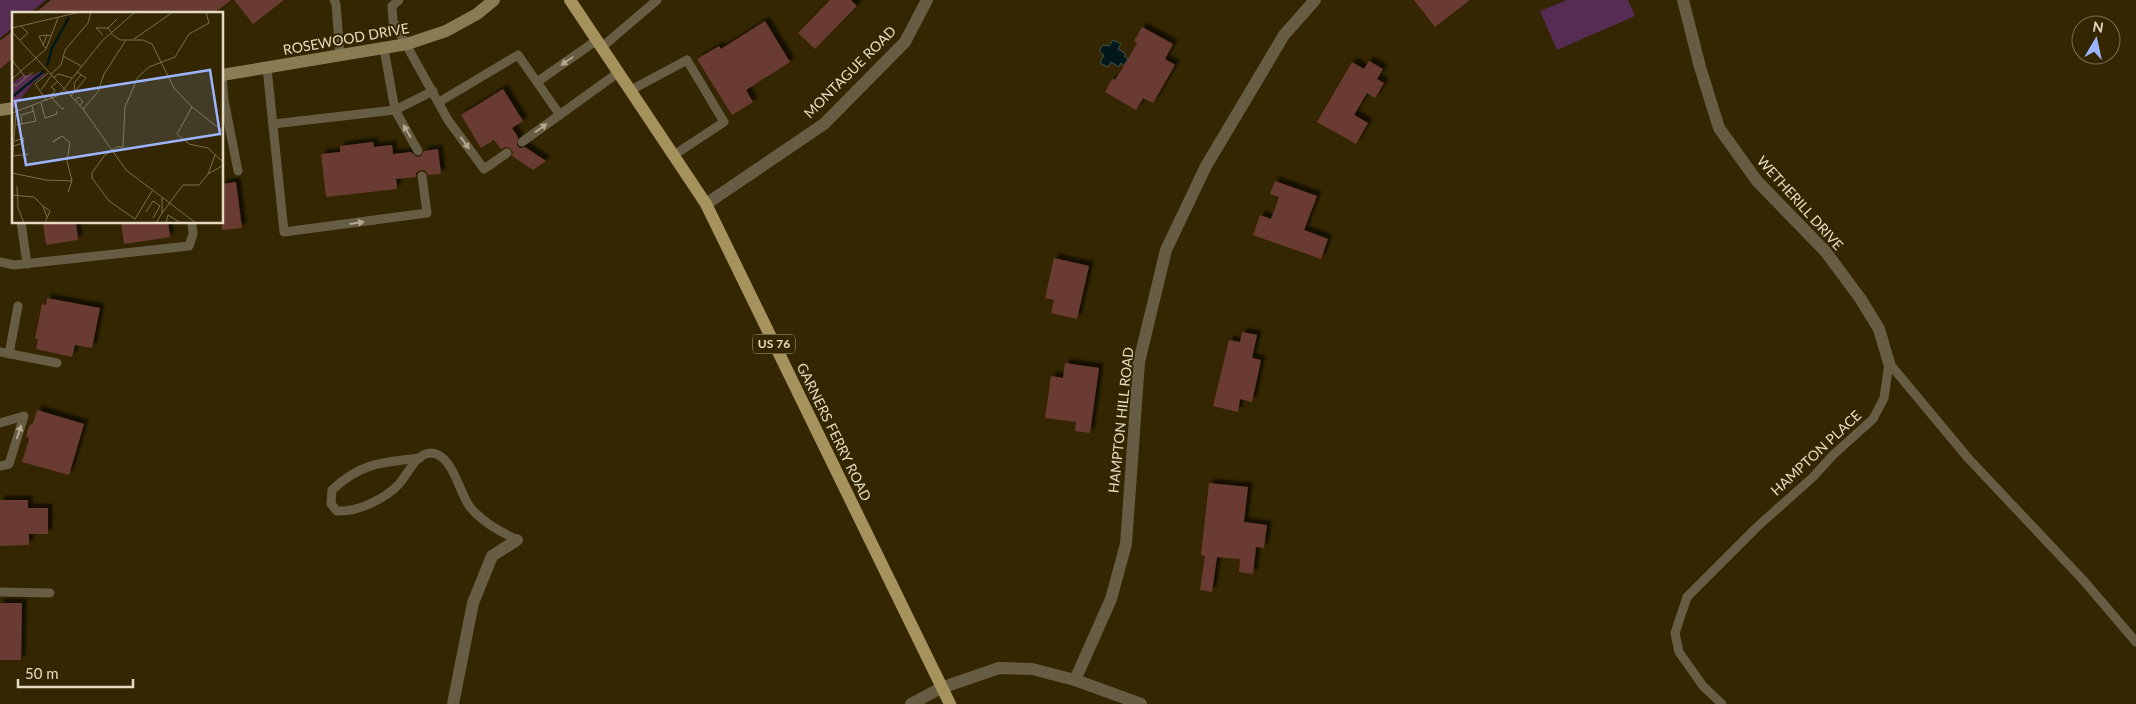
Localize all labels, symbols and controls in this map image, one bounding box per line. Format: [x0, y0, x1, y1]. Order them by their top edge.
inset map [12, 12, 224, 224]
north arrow [2071, 15, 2121, 65]
text: N [2091, 17, 2105, 36]
street label: ROSEWOOD DRIVE [282, 19, 410, 58]
street label: MONTAGUE ROAD [800, 22, 899, 121]
one-way arrow [560, 56, 573, 66]
one-way arrow [534, 123, 547, 134]
one-way arrow [402, 124, 411, 137]
one-way arrow [460, 136, 470, 150]
street label: WETHERILL DRIVE [1754, 152, 1847, 253]
one-way arrow [350, 219, 366, 227]
road number: US 76 [753, 334, 795, 354]
street label: HAMPTON HILL ROAD [1104, 346, 1137, 494]
street label: GARNERS FERRY ROAD [794, 360, 875, 504]
street label: HAMPTON PLACE [1767, 406, 1864, 499]
one-way arrow [15, 424, 23, 439]
scale bar [18, 656, 132, 688]
text: 50 m [25, 664, 59, 682]

